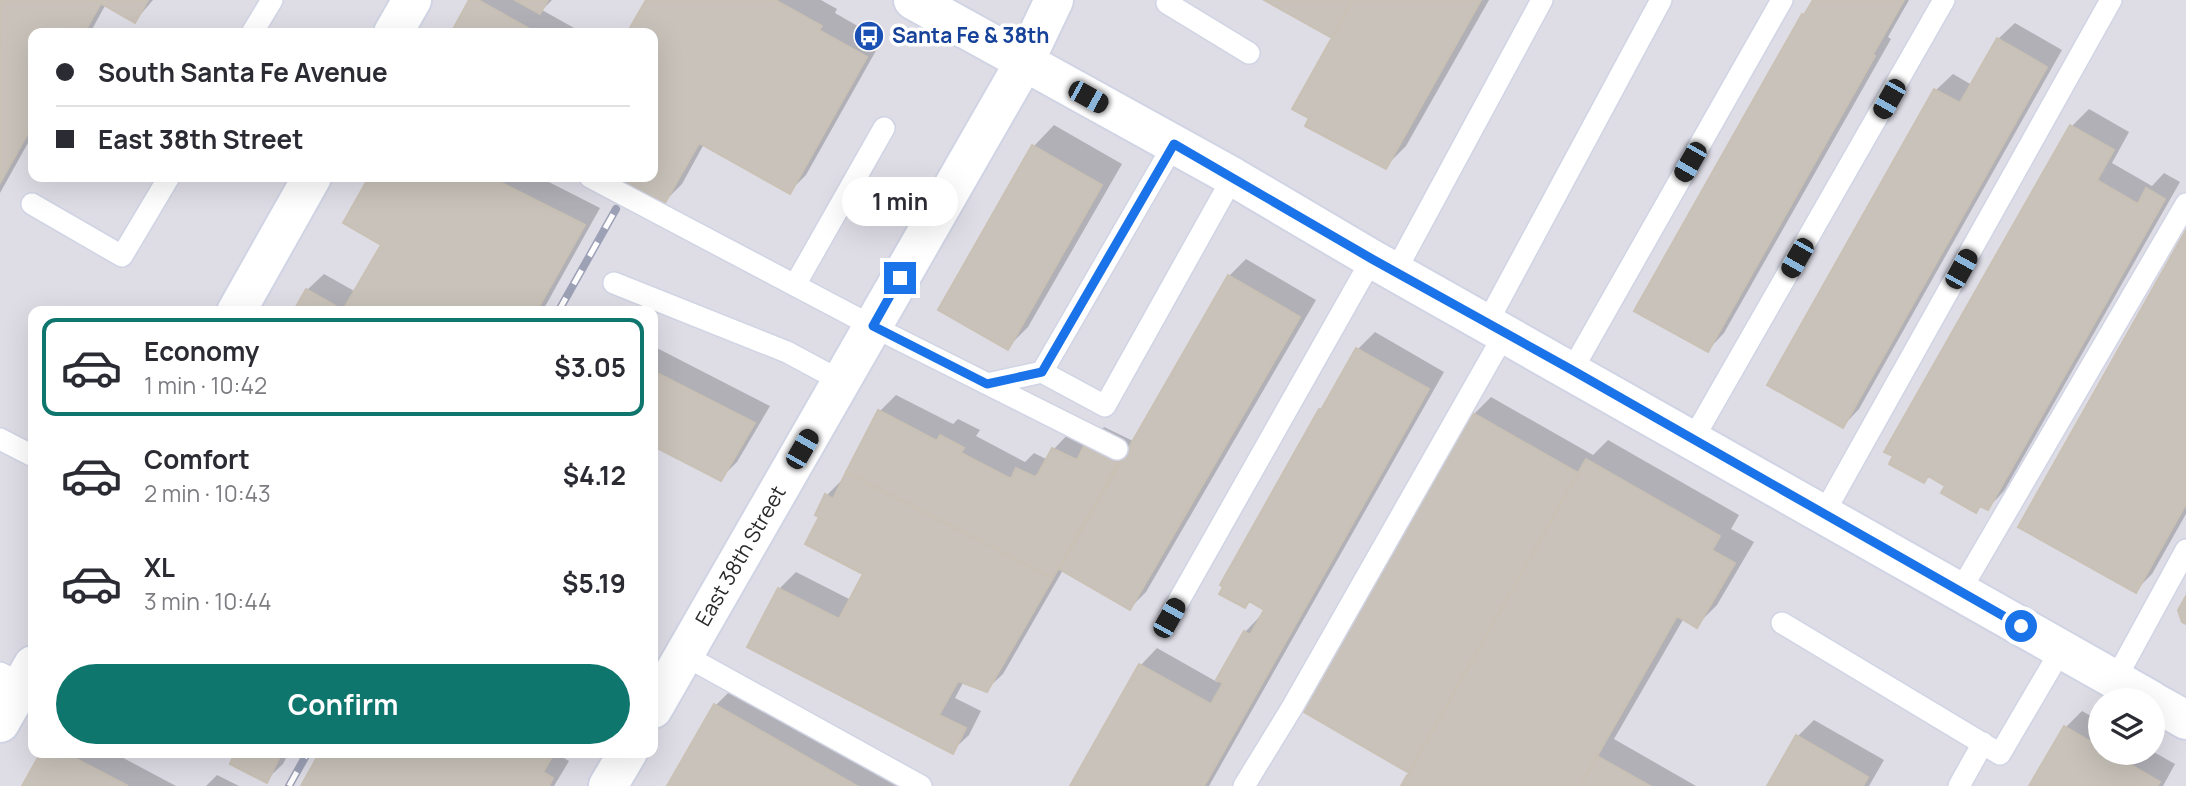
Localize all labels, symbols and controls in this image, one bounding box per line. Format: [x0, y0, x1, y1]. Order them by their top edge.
bus stop icon: Santa Fe & 38th [852, 19, 886, 53]
place label: Santa Fe & 38th [892, 21, 1050, 49]
text: South Santa Fe Avenue [98, 54, 388, 90]
car [1870, 76, 1909, 122]
car [1065, 78, 1112, 116]
text: East 38th Street [98, 121, 304, 157]
car [1671, 139, 1710, 185]
callout: 1 min [842, 176, 958, 226]
text: 1 min [872, 185, 928, 217]
car [1778, 235, 1817, 281]
car [1942, 246, 1981, 292]
route end [884, 262, 916, 294]
text: Economy [144, 333, 259, 369]
icon: car [60, 336, 123, 399]
text: $3.05 [554, 349, 626, 385]
text: 1 min · 10:42 [144, 369, 267, 401]
car [783, 426, 822, 472]
text: Comfort [144, 441, 250, 477]
icon: car [60, 444, 123, 507]
text: $4.12 [563, 457, 626, 493]
text: 2 min · 10:43 [144, 477, 271, 509]
street label: East 38th Street [689, 480, 792, 631]
text: XL [144, 549, 175, 585]
icon: car [60, 552, 123, 615]
text: $5.19 [562, 565, 626, 601]
text: 3 min · 10:44 [144, 585, 272, 617]
car [1150, 595, 1189, 641]
route start [2005, 610, 2037, 642]
button: Confirm [56, 664, 630, 744]
map controls [2088, 688, 2165, 765]
button: layers [2088, 688, 2165, 765]

